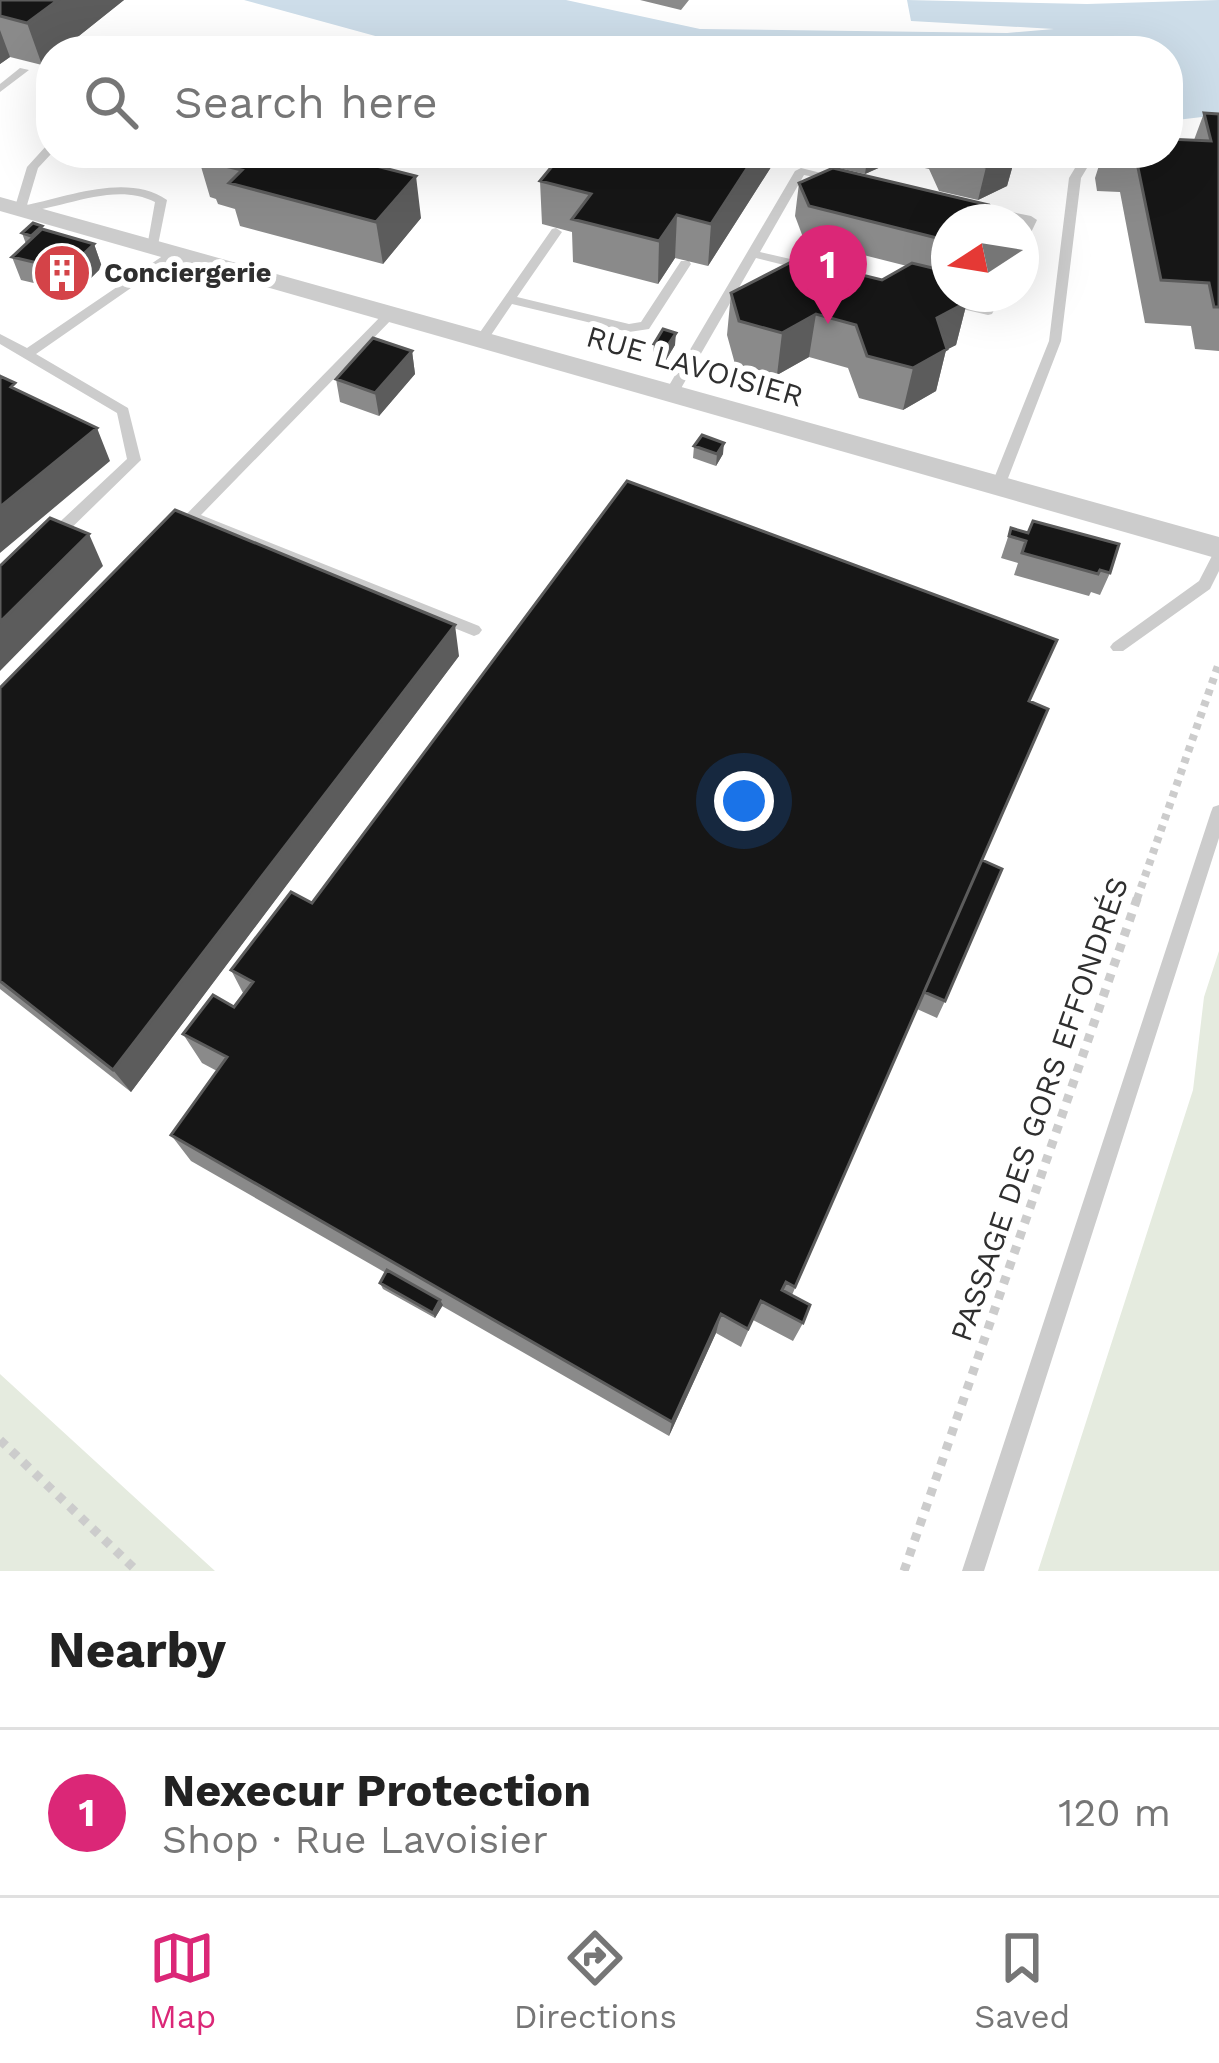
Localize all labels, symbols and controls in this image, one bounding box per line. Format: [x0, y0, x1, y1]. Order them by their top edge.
search box [36, 36, 1183, 168]
icon: search [78, 69, 144, 135]
text: Search here [174, 76, 438, 129]
north arrow [931, 204, 1039, 312]
pin: 1 [789, 225, 867, 324]
building icon: Conciergerie [31, 242, 93, 304]
place label: Conciergerie [104, 257, 271, 289]
street label: RUE LAVOISIER [583, 318, 807, 414]
your location [714, 771, 774, 831]
street label: PASSAGE DES GORS EFFONDRÉS [943, 872, 1135, 1346]
text: Nearby [48, 1620, 226, 1679]
text: Nexecur Protection [162, 1764, 591, 1817]
text: 1 [79, 1790, 95, 1835]
text: 120 m [1058, 1790, 1171, 1835]
text: Shop · Rue Lavoisier [162, 1817, 548, 1862]
tab: Map [149, 1925, 216, 2036]
tab: Directions [514, 1925, 677, 2036]
tab: Saved [974, 1925, 1070, 2036]

